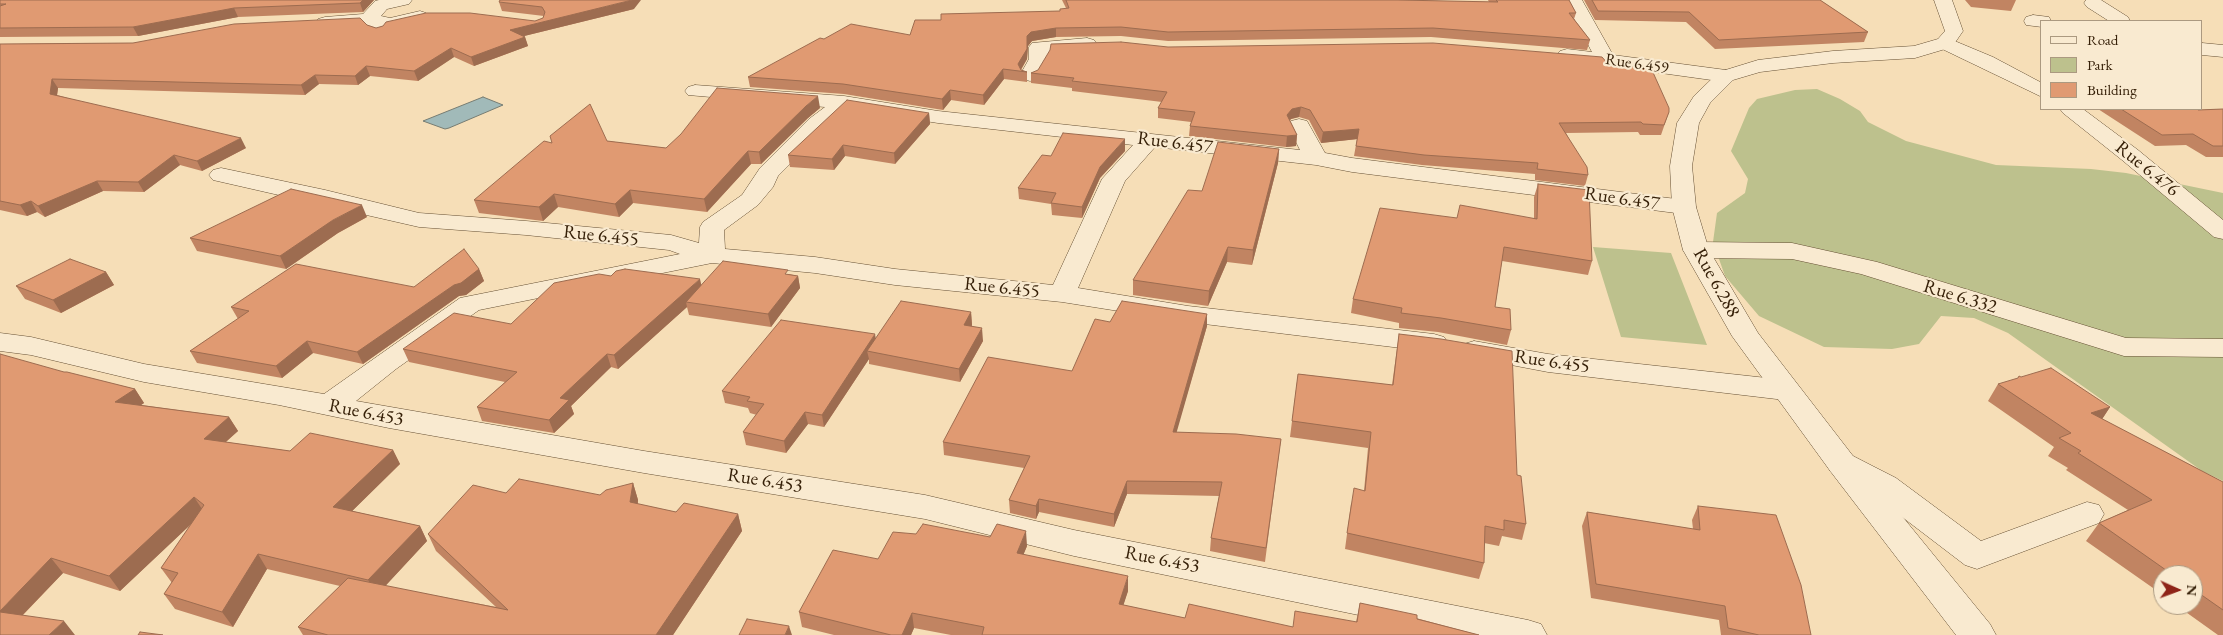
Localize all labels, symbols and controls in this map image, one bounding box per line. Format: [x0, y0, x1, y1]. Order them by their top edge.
legend [2040, 20, 2203, 110]
text: Road [2087, 30, 2118, 49]
street label: Rue 6.459 [1604, 50, 1670, 78]
text: Park [2087, 55, 2113, 74]
text: Building [2087, 80, 2137, 99]
street label: Rue 6.457 [1136, 127, 1214, 159]
street label: Rue 6.476 [2110, 136, 2184, 202]
street label: Rue 6.457 [1583, 182, 1661, 216]
street label: Rue 6.455 [562, 221, 640, 251]
street label: Rue 6.288 [1688, 244, 1744, 322]
street label: Rue 6.455 [963, 273, 1041, 303]
street label: Rue 6.332 [1921, 275, 1999, 319]
street label: Rue 6.455 [1513, 345, 1591, 379]
street label: Rue 6.453 [327, 395, 405, 431]
street label: Rue 6.453 [726, 464, 804, 498]
street label: Rue 6.453 [1123, 542, 1201, 578]
north arrow [2153, 565, 2203, 615]
text: N [2183, 585, 2201, 596]

